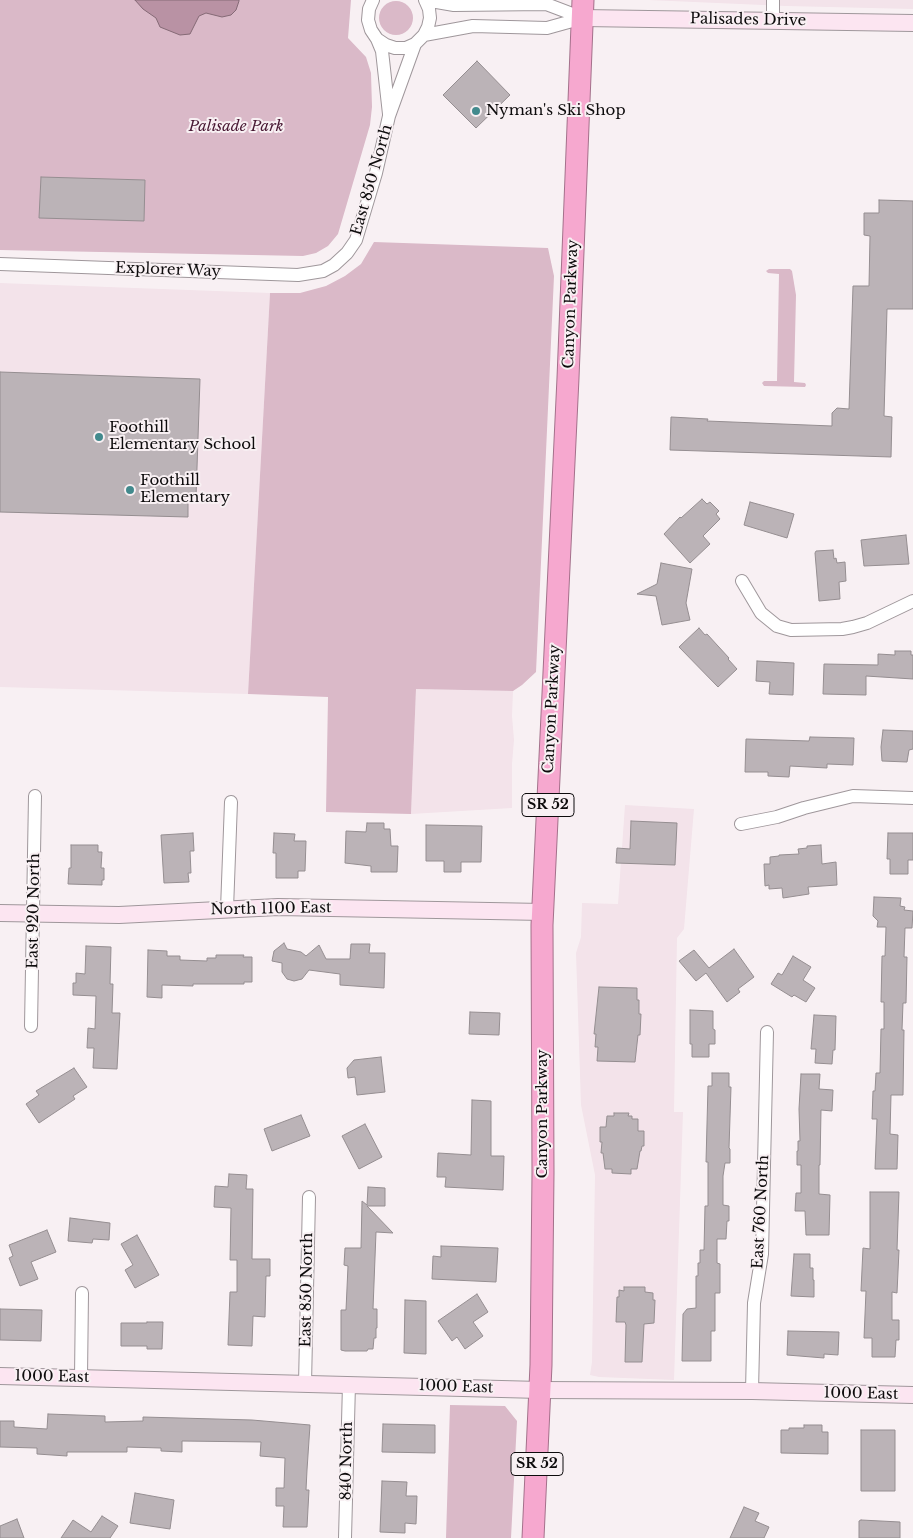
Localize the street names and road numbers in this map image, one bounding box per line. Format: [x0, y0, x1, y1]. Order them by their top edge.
street label: Palisades Drive [690, 10, 806, 30]
street label: East 850 North [348, 122, 396, 238]
street label: Canyon Parkway [560, 239, 582, 369]
street label: Explorer Way [115, 259, 221, 281]
street label: Canyon Parkway [540, 644, 564, 774]
road number: SR 52 [522, 794, 574, 816]
street label: East 920 North [24, 853, 44, 969]
street label: North 1100 East [210, 899, 332, 919]
street label: Canyon Parkway [534, 1049, 552, 1179]
street label: East 760 North [749, 1155, 773, 1269]
street label: East 850 North [297, 1233, 317, 1347]
street label: 1000 East [14, 1367, 90, 1387]
street label: 1000 East [418, 1377, 494, 1397]
street label: 1000 East [823, 1384, 899, 1404]
street label: 840 North [337, 1421, 357, 1501]
road number: SR 52 [511, 1452, 563, 1476]

